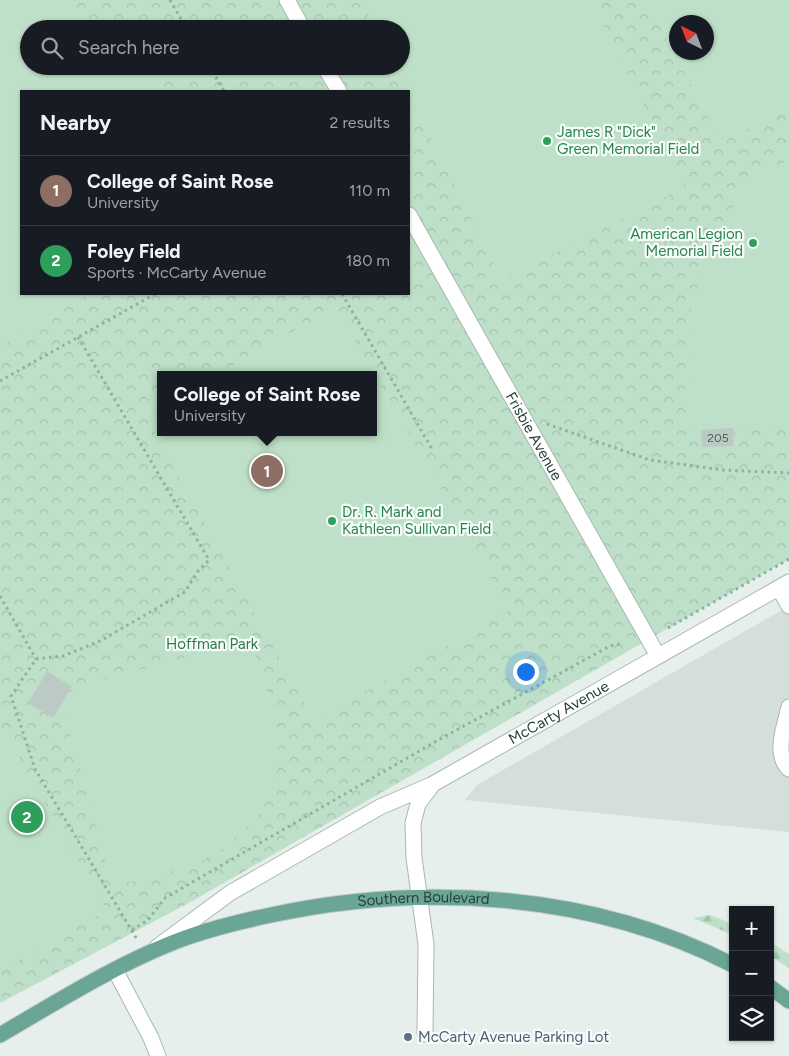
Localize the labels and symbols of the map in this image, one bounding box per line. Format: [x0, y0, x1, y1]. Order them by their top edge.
north arrow [669, 15, 714, 60]
place label: James R "Dick" Green Memorial Field [557, 123, 699, 158]
marker: James R "Dick" Green Memorial Field [541, 135, 553, 147]
place label: American Legion Memorial Field [630, 225, 743, 260]
marker: American Legion Memorial Field [747, 237, 759, 249]
street label: Frisbie Avenue [502, 389, 566, 484]
house number: 205 [707, 431, 729, 445]
pin: 1 [251, 452, 283, 490]
place label: Dr. R. Mark and Kathleen Sullivan Field [342, 503, 491, 538]
marker: Dr. R. Mark and Kathleen Sullivan Field [326, 515, 338, 527]
park label: Hoffman Park [166, 635, 259, 653]
your location [513, 659, 539, 685]
street label: McCarty Avenue [505, 677, 612, 748]
pin: 2 [11, 798, 43, 836]
street label: Southern Boulevard [357, 888, 490, 910]
place label: McCarty Avenue Parking Lot [418, 1028, 609, 1046]
marker: McCarty Avenue Parking Lot [402, 1031, 414, 1043]

